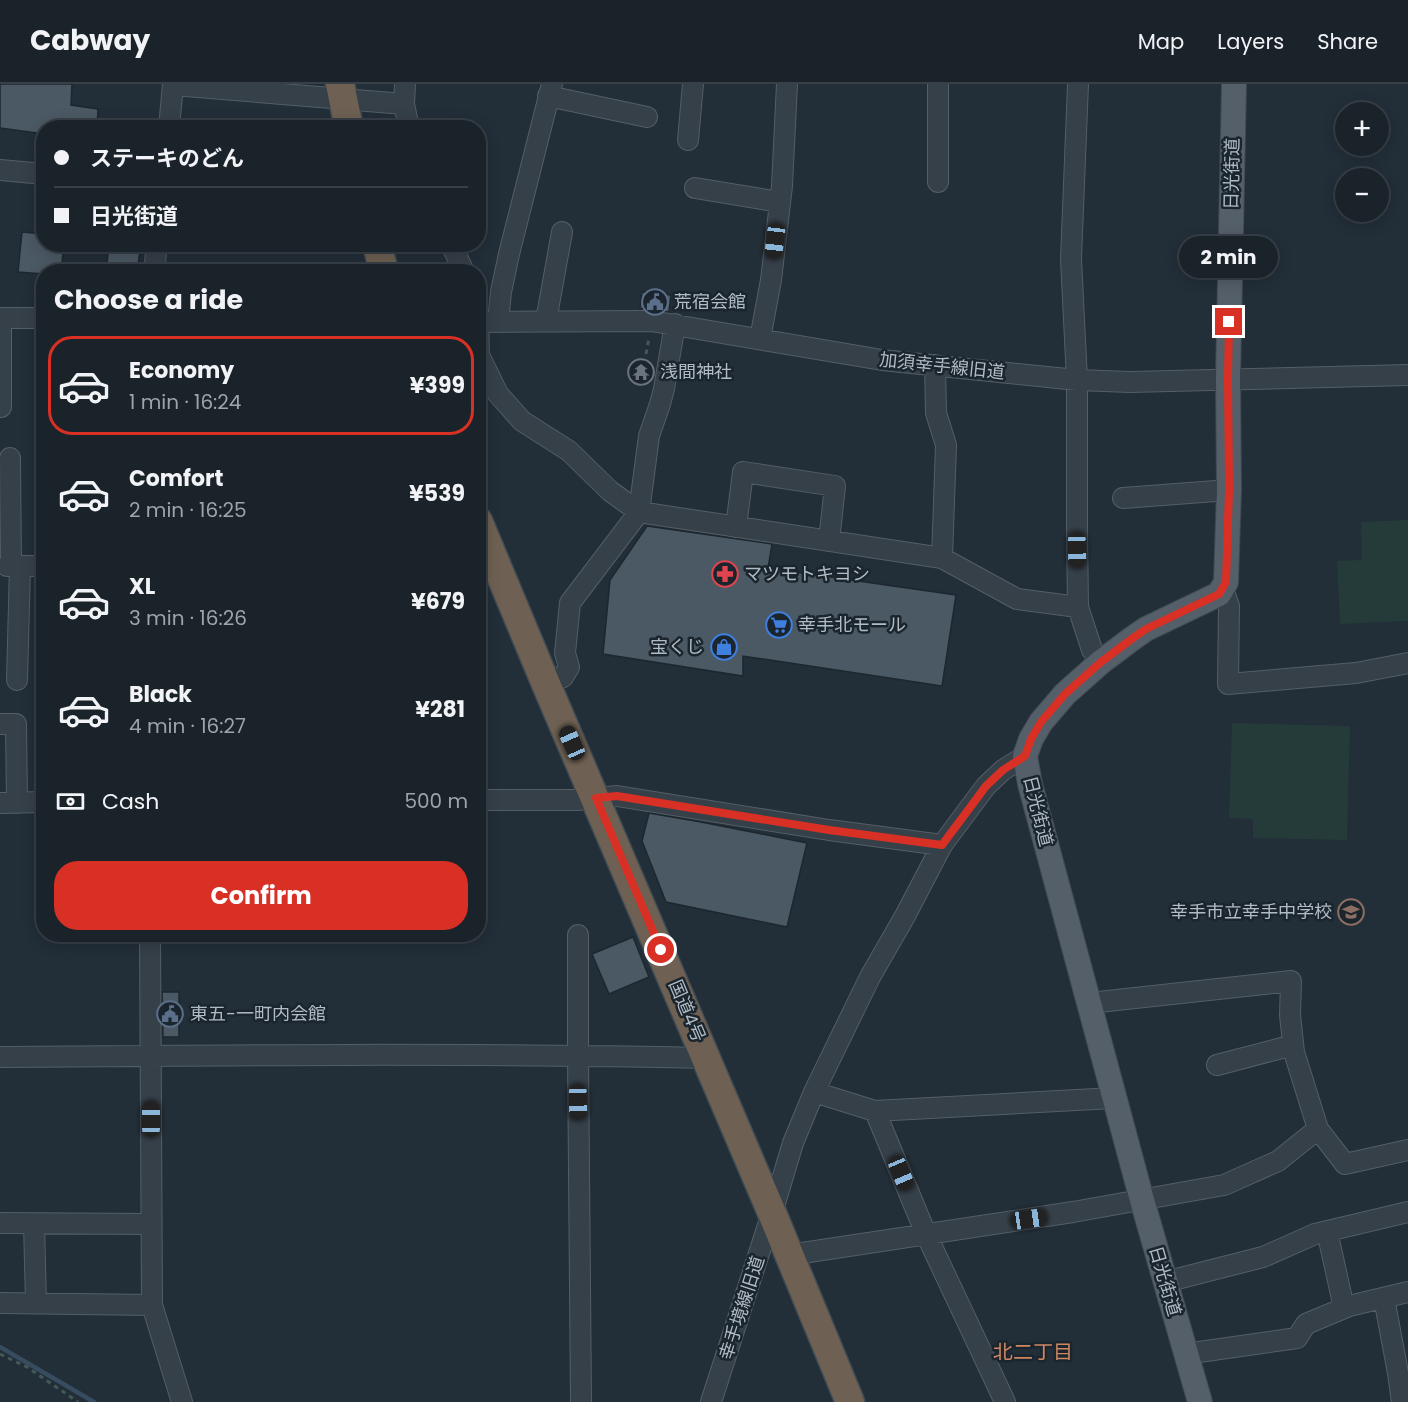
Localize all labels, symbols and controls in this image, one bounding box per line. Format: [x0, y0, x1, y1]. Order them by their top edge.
text: Cabway [30, 21, 150, 60]
text: Map [1138, 27, 1184, 56]
text: Layers [1217, 27, 1284, 56]
text: Share [1317, 27, 1378, 56]
map controls [1335, 102, 1389, 222]
button: + [1335, 102, 1389, 156]
street label: 日光街道 [1218, 138, 1245, 210]
text: ステーキのどん [90, 143, 244, 174]
button: − [1335, 168, 1389, 222]
text: 日光街道 [90, 201, 178, 232]
car [764, 222, 786, 260]
callout: 2 min [1180, 235, 1278, 277]
text: 2 min [1200, 243, 1257, 271]
text: Choose a ride [54, 281, 243, 318]
public building icon: 荒宿会館 [640, 287, 670, 317]
place label: 荒宿会館 [674, 289, 746, 314]
route end [1215, 308, 1242, 335]
street label: 加須幸手線旧道 [878, 346, 1006, 385]
text: Economy [129, 355, 234, 386]
temple icon: 浅間神社 [626, 357, 656, 387]
icon: car [57, 359, 111, 413]
place label: 浅間神社 [660, 359, 732, 384]
text: ¥399 [410, 370, 465, 401]
text: 1 min · 16:24 [129, 388, 241, 416]
text: Comfort [129, 463, 223, 494]
icon: car [57, 467, 111, 521]
text: ¥539 [409, 478, 465, 509]
text: 2 min · 16:25 [129, 496, 247, 524]
car [1068, 532, 1086, 568]
pharmacy icon: マツモトキヨシ [710, 559, 740, 589]
place label: マツモトキヨシ [744, 561, 870, 586]
text: XL [129, 571, 155, 602]
icon: car [57, 575, 111, 629]
text: ¥679 [411, 586, 465, 617]
text: 3 min · 16:26 [129, 604, 247, 632]
supermarket icon: 幸手北モール [764, 610, 794, 640]
place label: 幸手北モール [798, 612, 906, 637]
shop icon: 宝くじ [709, 632, 739, 662]
place label: 宝くじ [650, 634, 704, 659]
text: Black [129, 679, 192, 710]
icon: car [57, 683, 111, 737]
text: ¥281 [415, 694, 465, 725]
text: 4 min · 16:27 [129, 712, 246, 740]
car [556, 723, 588, 763]
street label: 日光街道 [1018, 773, 1059, 849]
icon: cash [54, 785, 87, 818]
text: Cash [102, 786, 159, 817]
text: 500 m [404, 787, 468, 815]
button: Confirm [54, 861, 468, 930]
school or university icon: 幸手市立幸手中学校 [1336, 897, 1366, 927]
place label: 幸手市立幸手中学校 [1170, 899, 1332, 924]
route start [647, 936, 674, 963]
street label: 国道4号 [663, 976, 712, 1046]
public building icon: 東五-一町内会館 [155, 999, 185, 1029]
place label: 東五-一町内会館 [190, 1001, 326, 1026]
car [569, 1084, 587, 1120]
car [142, 1101, 160, 1137]
car [886, 1153, 916, 1193]
car [1010, 1208, 1048, 1230]
street label: 日光街道 [1144, 1243, 1187, 1319]
street label: 幸手境線旧道 [713, 1253, 770, 1363]
district label: 北二丁目 [993, 1338, 1073, 1366]

